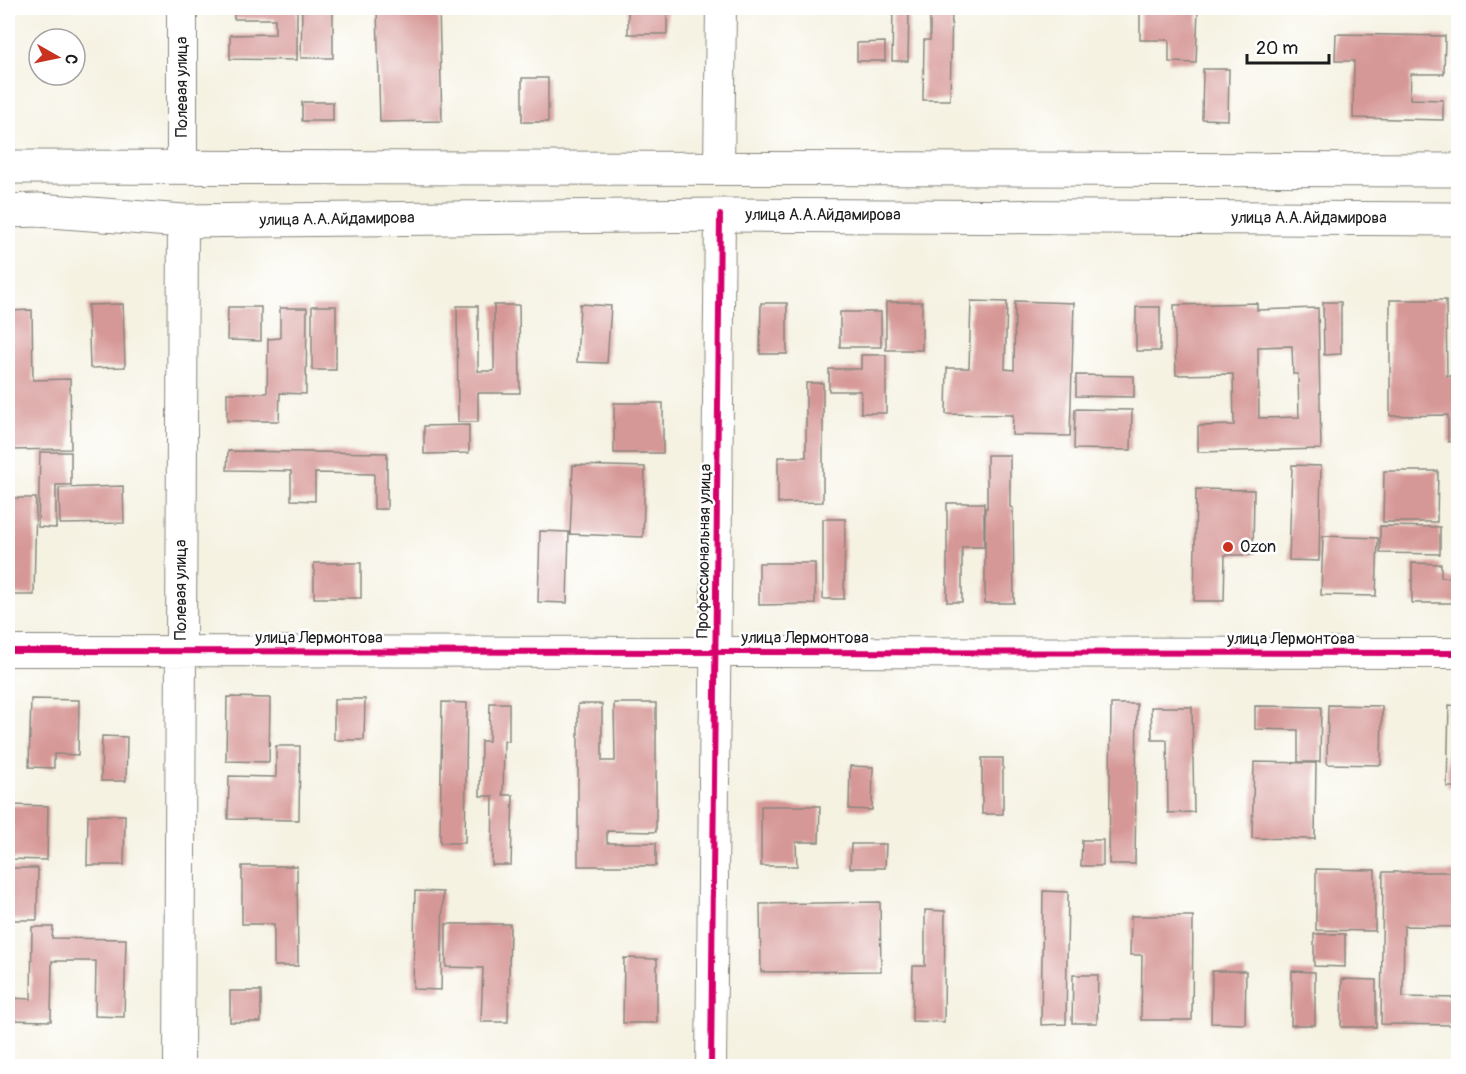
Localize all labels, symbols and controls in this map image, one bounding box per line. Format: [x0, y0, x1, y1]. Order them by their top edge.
north arrow [27, 27, 87, 87]
scale bar [1247, 27, 1330, 65]
street label: Полевая улица [172, 37, 192, 137]
text: 20 m [1256, 37, 1298, 60]
text: С [60, 53, 81, 66]
street label: улица А.А.Айдамирова [744, 205, 901, 225]
street label: улица А.А.Айдамирова [258, 208, 415, 230]
street label: улица А.А.Айдамирова [1230, 208, 1387, 228]
street label: Профессиональная улица [692, 464, 716, 638]
place label: Ozon [1240, 537, 1276, 557]
street label: Полевая улица [171, 540, 191, 640]
marker: Ozon [1221, 540, 1235, 554]
street label: улица Лермонтова [254, 628, 383, 648]
street label: улица Лермонтова [740, 628, 869, 648]
street label: улица Лермонтова [1226, 629, 1355, 649]

